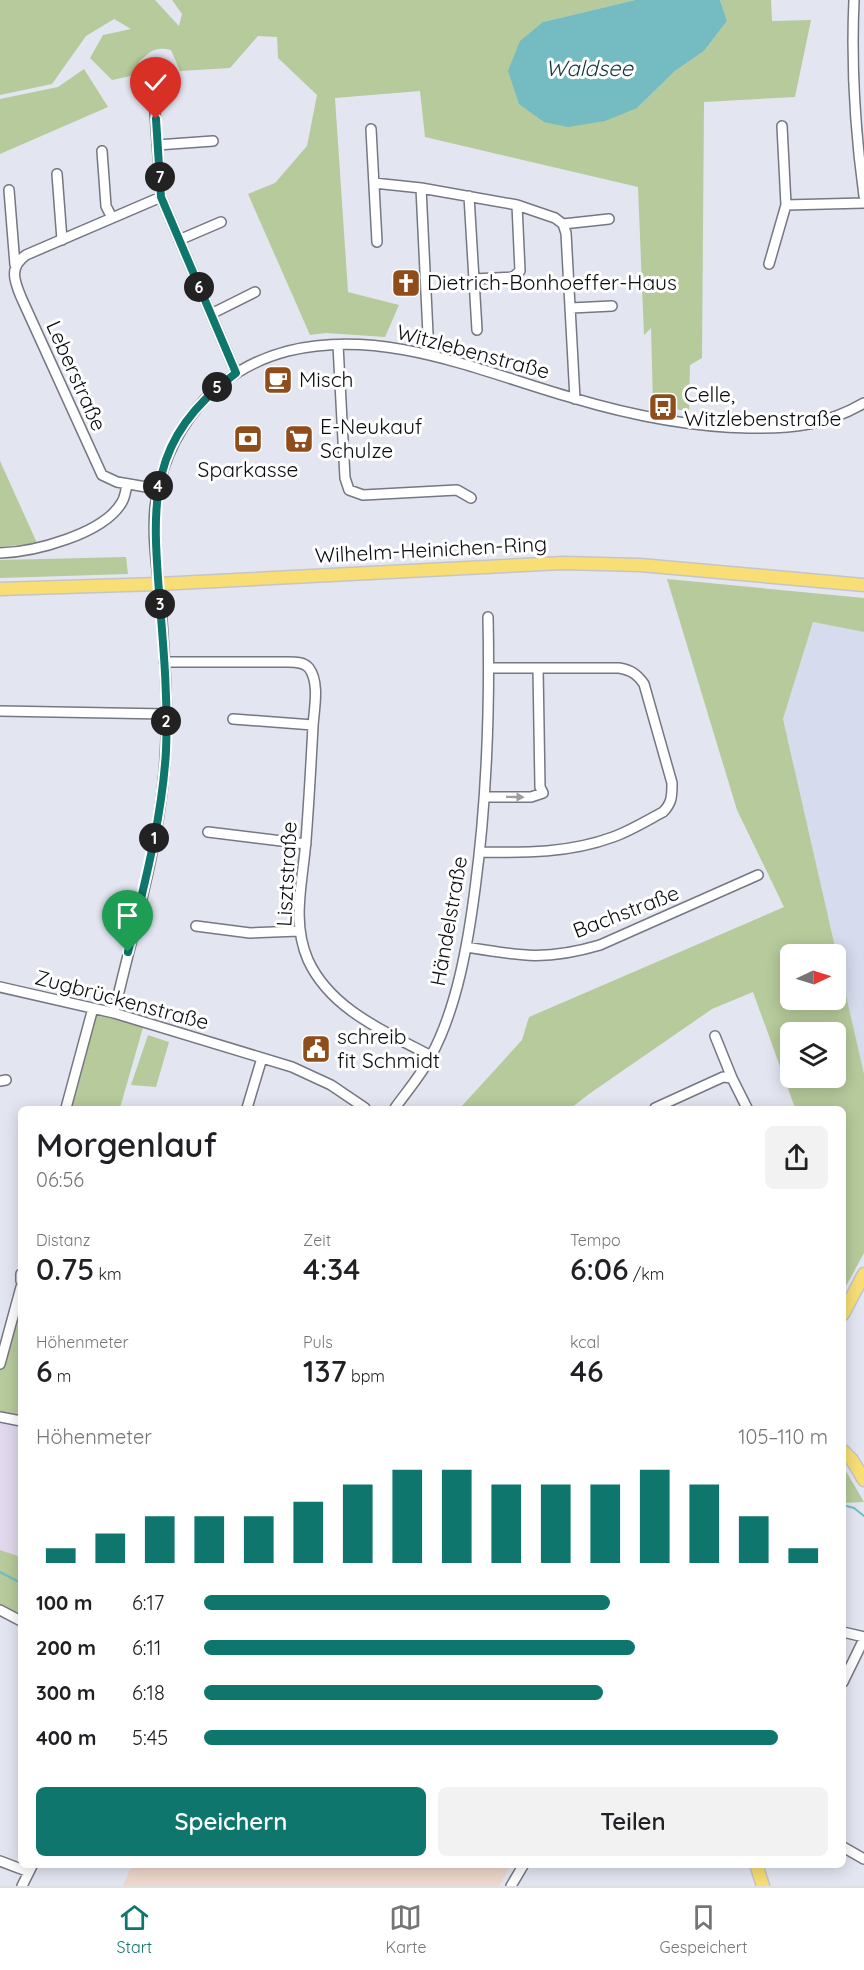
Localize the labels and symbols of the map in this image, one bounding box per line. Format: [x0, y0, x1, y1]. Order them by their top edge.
water label: Waldsee [545, 54, 634, 82]
pin [130, 57, 181, 119]
pin: 7 [145, 162, 175, 192]
church icon: Dietrich-Bonhoeffer-Haus [390, 267, 422, 299]
place label: Dietrich-Bonhoeffer-Haus [427, 269, 677, 295]
pin: 6 [184, 272, 214, 302]
street label: Leberstraße [41, 316, 113, 435]
street label: Witzlebenstraße [394, 318, 553, 384]
cafe icon: Misch [262, 364, 294, 396]
place label: Misch [299, 366, 354, 392]
pin: 5 [202, 372, 232, 402]
place label: Celle, Witzlebenstraße [684, 381, 841, 431]
bus stop icon: Celle, Witzlebenstraße [647, 391, 679, 423]
place label: E-Neukauf Schulze [320, 413, 423, 463]
bank icon: Sparkasse [232, 423, 264, 455]
supermarket icon: E-Neukauf Schulze [283, 423, 315, 455]
place label: Sparkasse [198, 456, 298, 482]
pin: 4 [143, 471, 173, 501]
street label: Wilhelm-Heinichen-Ring [314, 530, 548, 568]
pin: 3 [145, 589, 175, 619]
pin: 2 [151, 706, 181, 736]
one-way arrow [505, 792, 524, 802]
street label: Lisztstraße [270, 821, 302, 927]
pin: 1 [139, 823, 169, 853]
street label: Händelstraße [424, 854, 472, 988]
street label: Bachstraße [569, 879, 682, 943]
pin [102, 890, 153, 952]
north arrow [780, 944, 846, 1010]
street label: Zugbrückenstraße [33, 963, 212, 1035]
place label: schreib fit Schmidt [337, 1023, 440, 1073]
public building icon: schreib fit Schmidt [300, 1033, 332, 1065]

